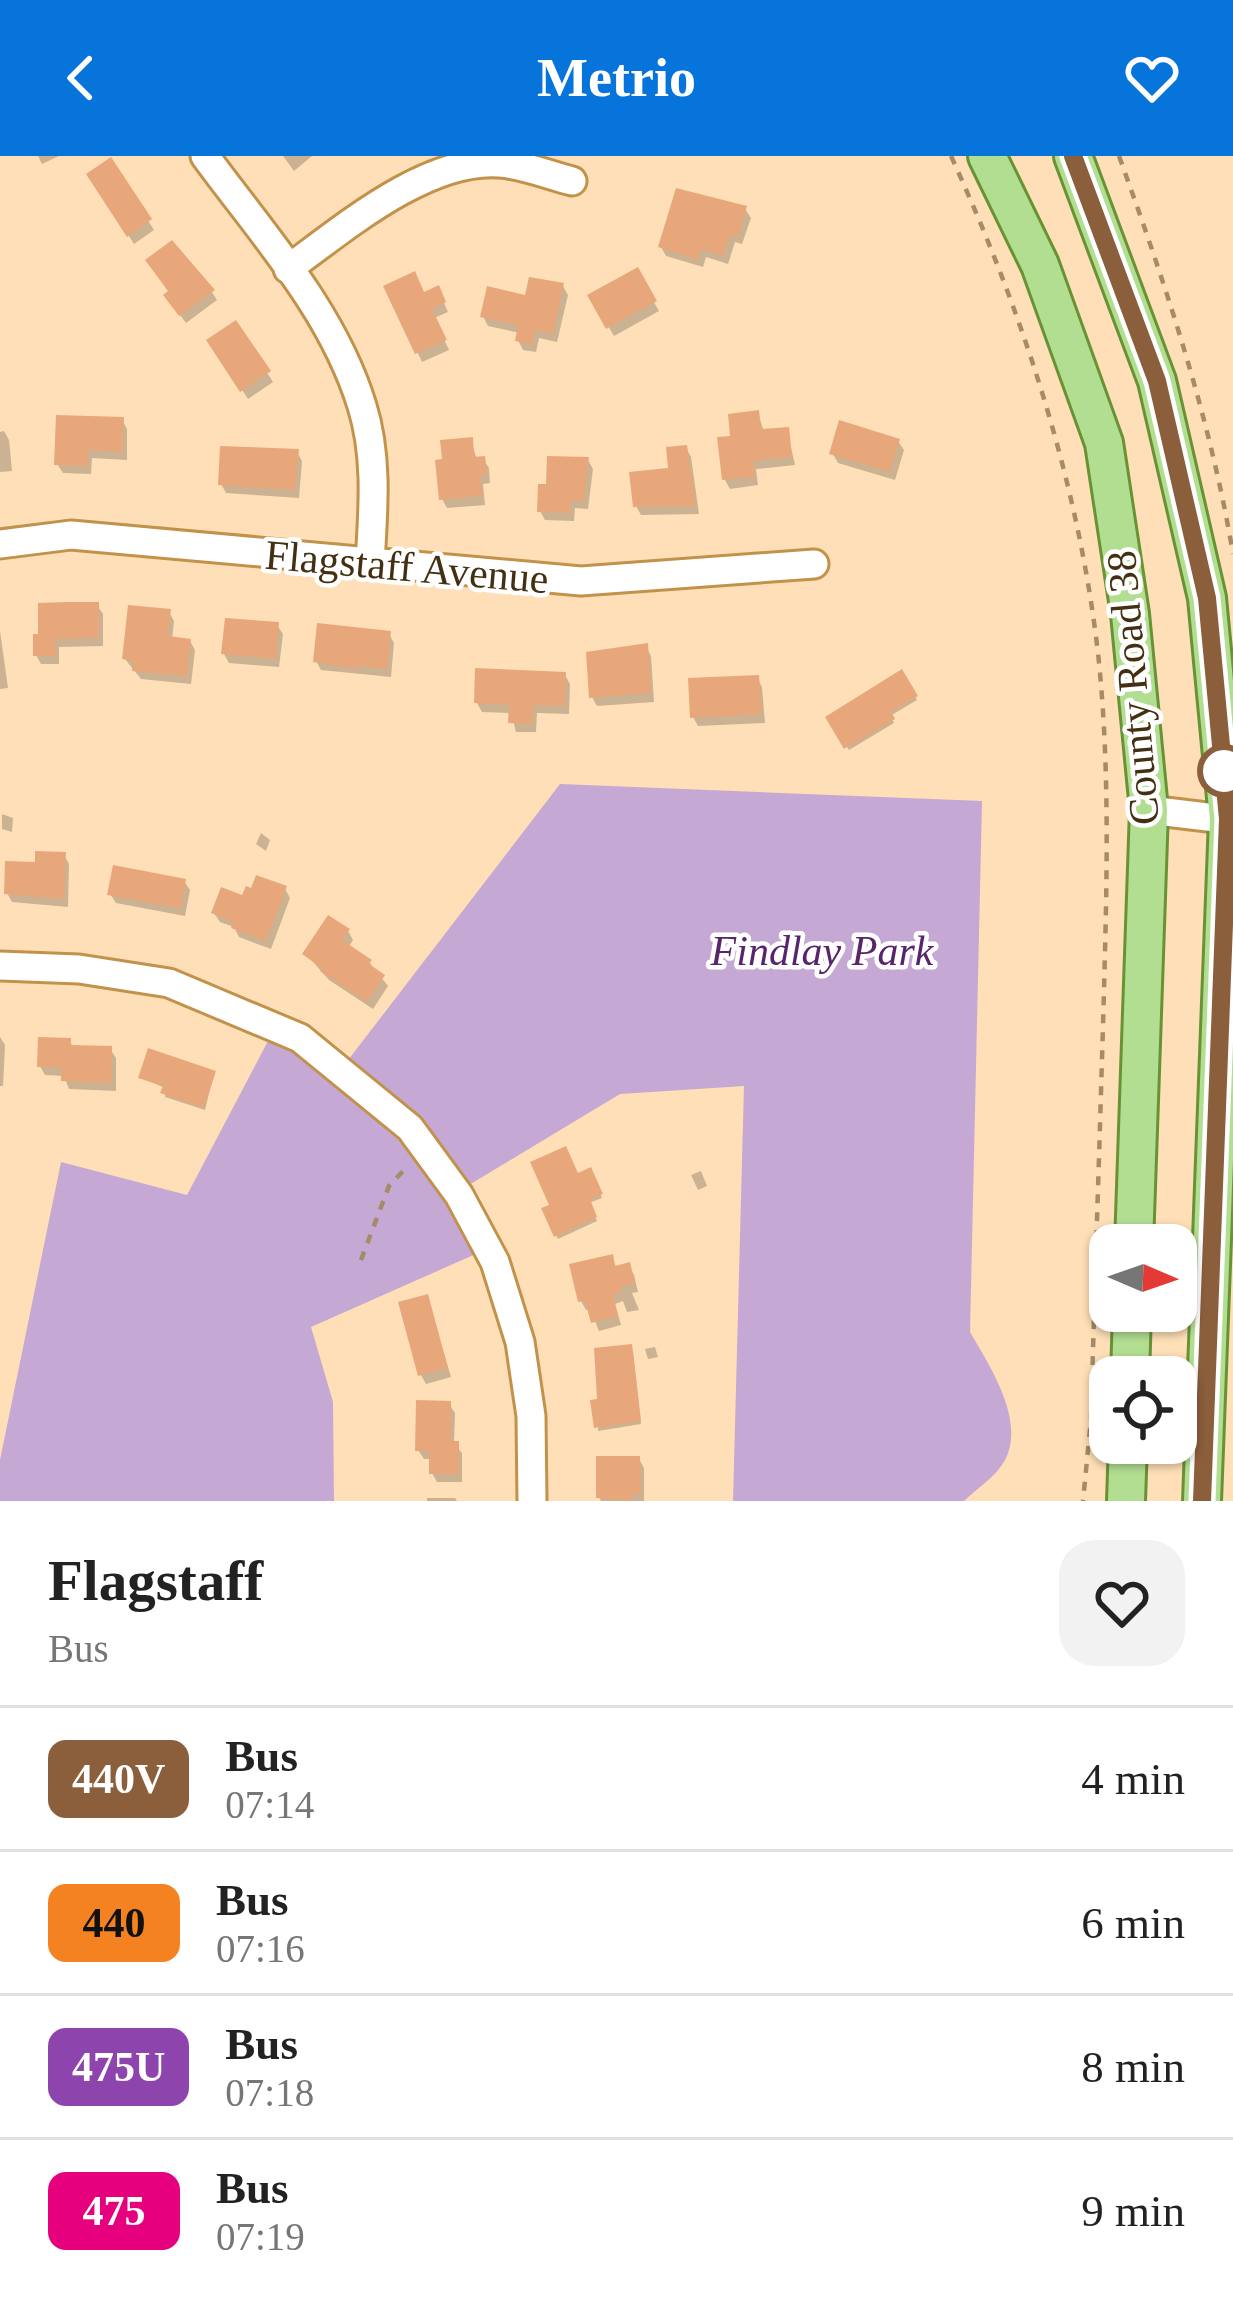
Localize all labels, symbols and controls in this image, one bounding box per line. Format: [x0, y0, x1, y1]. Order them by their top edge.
icon: back [48, 45, 114, 111]
icon: heart [1119, 45, 1185, 111]
text: Metrio [537, 48, 696, 108]
street label: Flagstaff Avenue [263, 532, 550, 602]
street label: County Road 38 [1098, 549, 1168, 827]
unlabelled marker [1199, 746, 1233, 796]
park label: Findlay Park [710, 928, 935, 974]
north arrow [1089, 1224, 1197, 1332]
map controls [1089, 1224, 1197, 1464]
button: locate [1089, 1356, 1197, 1464]
button: heart [1059, 1540, 1185, 1666]
text: Flagstaff [48, 1549, 263, 1612]
text: Bus [48, 1627, 109, 1670]
text: Bus [225, 1731, 298, 1781]
text: 4 min [1081, 1754, 1185, 1804]
text: 440V [72, 1756, 165, 1802]
text: 07:14 [225, 1783, 314, 1826]
text: Bus [216, 1875, 289, 1925]
text: 6 min [1081, 1898, 1185, 1948]
text: 440 [83, 1900, 146, 1946]
text: 07:16 [216, 1927, 305, 1970]
text: Bus [225, 2019, 298, 2069]
text: 8 min [1081, 2042, 1185, 2092]
text: 475U [72, 2044, 165, 2090]
text: 07:18 [225, 2071, 314, 2114]
text: Bus [216, 2163, 289, 2213]
text: 9 min [1081, 2186, 1185, 2236]
text: 475 [83, 2188, 146, 2234]
text: 07:19 [216, 2215, 305, 2258]

